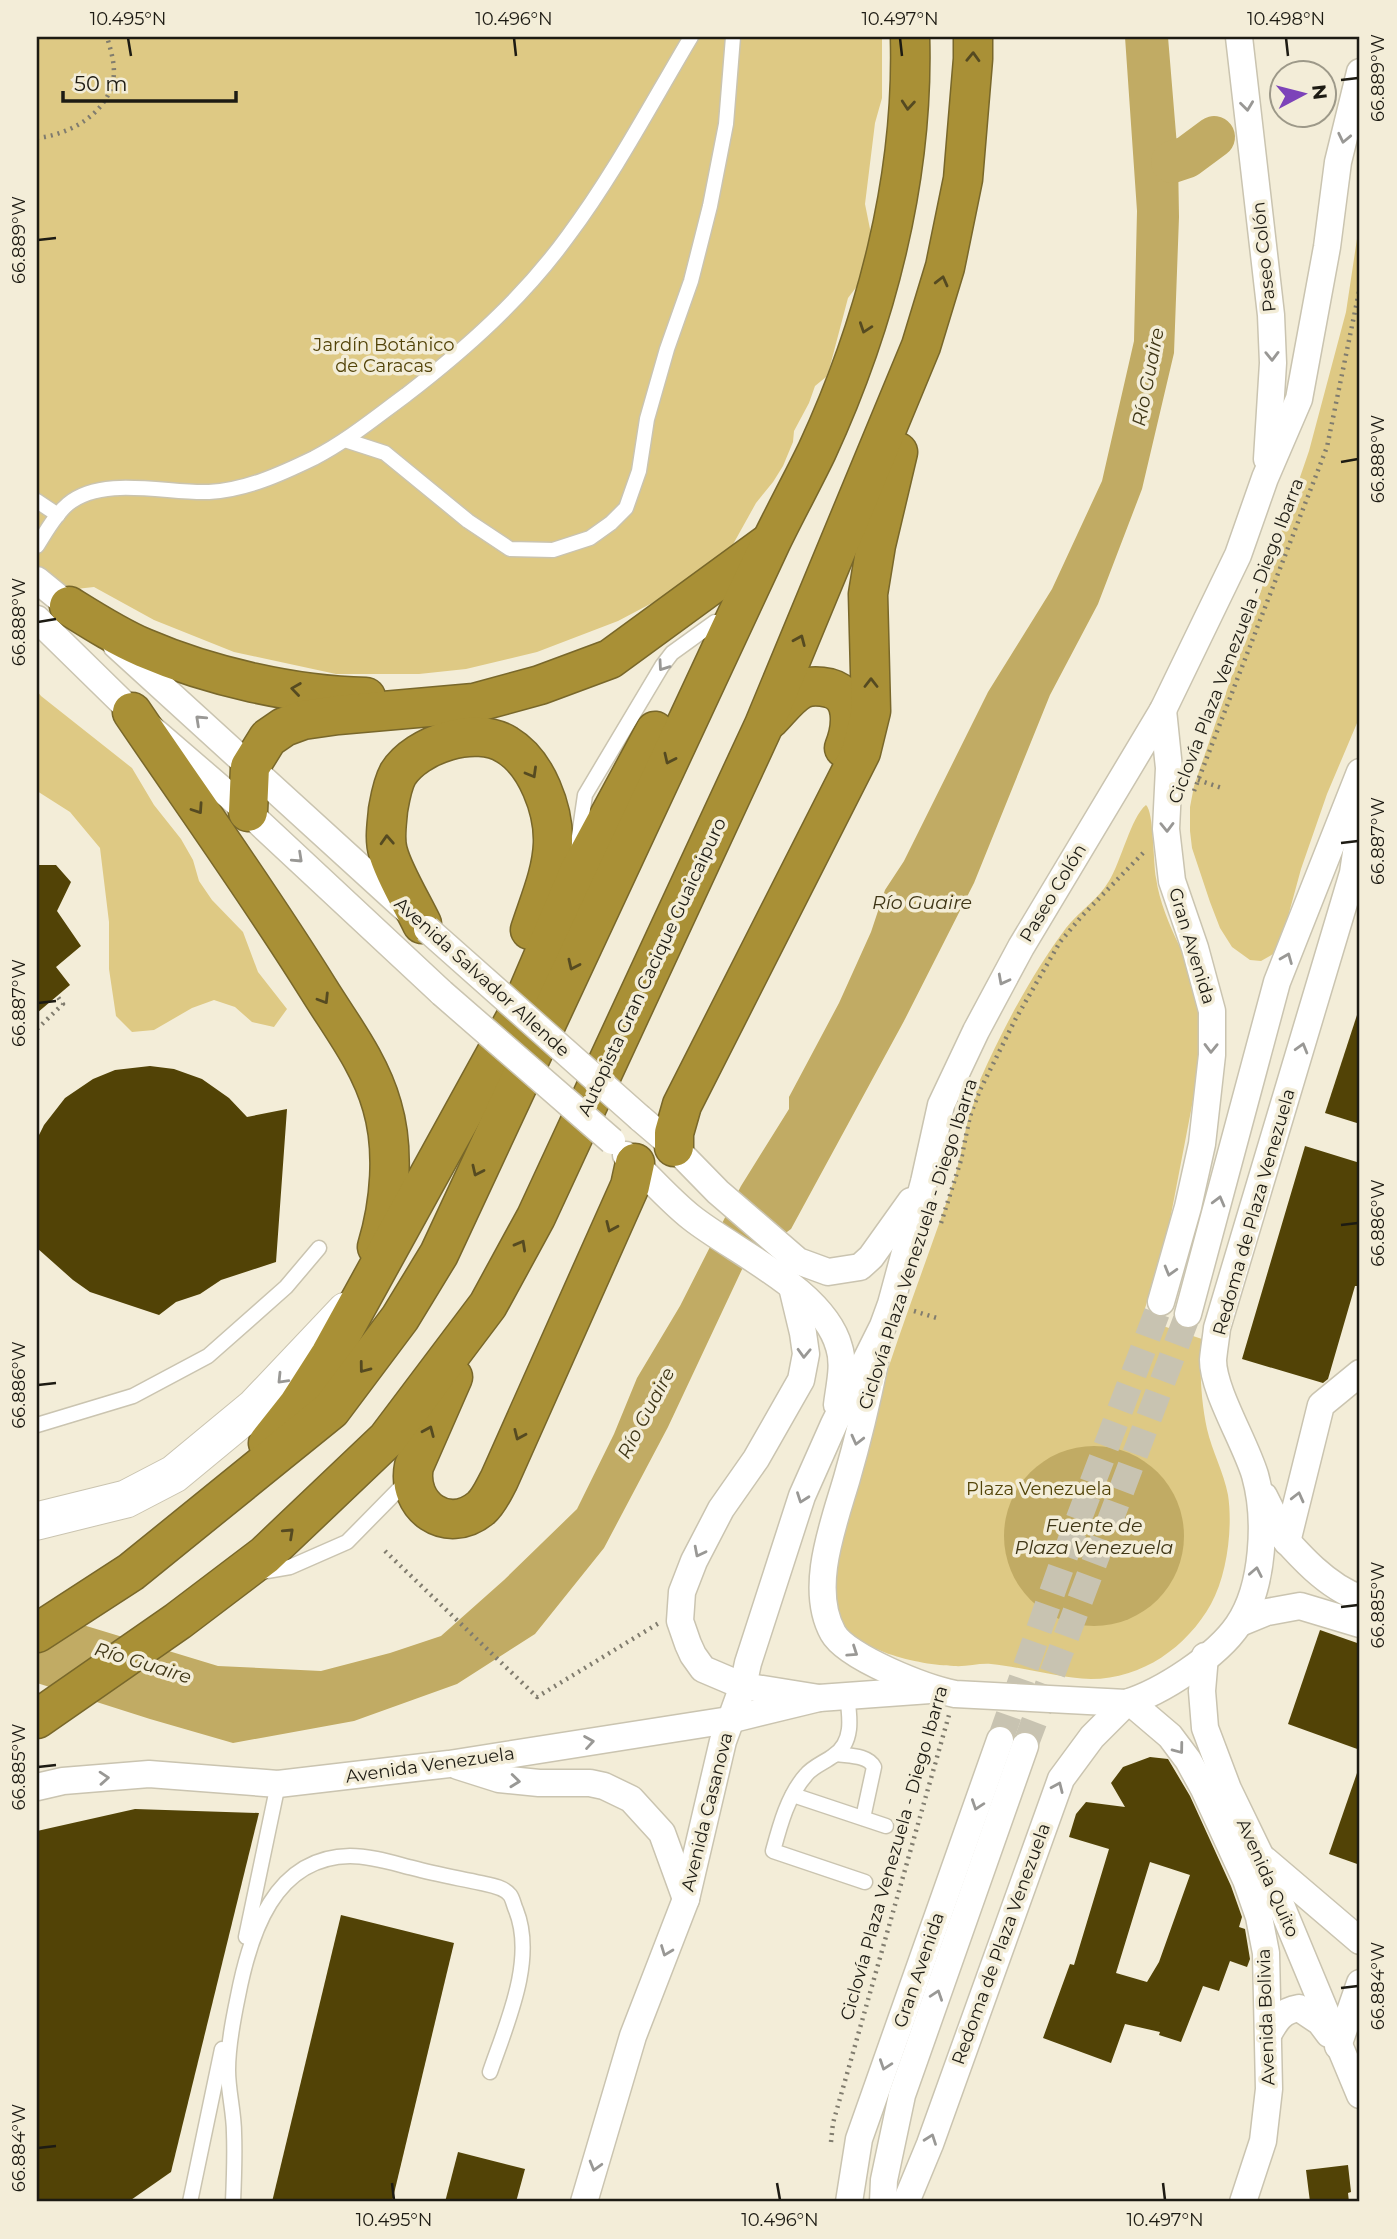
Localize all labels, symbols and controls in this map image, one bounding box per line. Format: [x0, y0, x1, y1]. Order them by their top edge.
text: 10.495°N [90, 8, 166, 30]
text: 10.496°N [475, 8, 553, 30]
text: 10.497°N [861, 8, 939, 30]
text: 10.498°N [1247, 8, 1325, 30]
text: 66.889°W [1367, 34, 1389, 122]
one-way arrow [965, 51, 980, 62]
scale bar [63, 60, 236, 104]
north arrow [1268, 60, 1338, 130]
text: 50 m [74, 71, 128, 96]
text: N [1307, 83, 1332, 101]
one-way arrow [901, 100, 916, 111]
one-way arrow [1239, 100, 1254, 111]
one-way arrow [1337, 132, 1352, 144]
text: 66.889°W [8, 196, 30, 284]
street label: Paseo Colón [1247, 201, 1281, 313]
one-way arrow [934, 275, 948, 287]
one-way arrow [859, 321, 873, 333]
water label: Río Guaire [1127, 326, 1169, 428]
park label: Jardín Botánico de Caracas [312, 334, 455, 377]
one-way arrow [1264, 351, 1280, 362]
text: 66.888°W [1367, 415, 1389, 503]
street label: Ciclovía Plaza Venezuela - Diego Ibarra [1164, 475, 1308, 807]
text: 66.888°W [8, 578, 30, 666]
one-way arrow [791, 634, 805, 646]
one-way arrow [659, 658, 671, 671]
one-way arrow [863, 677, 879, 688]
one-way arrow [291, 682, 302, 697]
one-way arrow [195, 716, 208, 729]
one-way arrow [664, 752, 678, 764]
one-way arrow [524, 766, 537, 779]
text: 66.887°W [1367, 797, 1389, 885]
one-way arrow [190, 802, 203, 815]
street label: Autopista Gran Cacique Guaicaipuro [573, 814, 731, 1120]
one-way arrow [1159, 822, 1175, 833]
one-way arrow [380, 834, 395, 845]
street label: Paseo Colón [1015, 840, 1091, 946]
one-way arrow [289, 850, 302, 862]
street label: Gran Avenida [1164, 885, 1220, 1007]
water label: Río Guaire [872, 891, 972, 914]
street label: Avenida Salvador Allende [390, 893, 574, 1062]
one-way arrow [1278, 953, 1292, 965]
one-way arrow [567, 958, 581, 970]
text: 66.887°W [8, 959, 30, 1047]
one-way arrow [998, 973, 1012, 985]
one-way arrow [316, 991, 329, 1004]
one-way arrow [1293, 1042, 1308, 1054]
one-way arrow [1204, 1043, 1219, 1054]
street label: Ciclovía Plaza Venezuela - Diego Ibarra [854, 1076, 982, 1412]
street label: Redoma de Plaza Venezuela [1208, 1086, 1300, 1338]
one-way arrow [471, 1164, 485, 1176]
text: 66.886°W [1367, 1179, 1389, 1267]
one-way arrow [1211, 1195, 1225, 1207]
one-way arrow [605, 1220, 619, 1232]
one-way arrow [513, 1239, 526, 1252]
one-way arrow [1164, 1265, 1178, 1277]
text: 66.886°W [8, 1341, 30, 1429]
one-way arrow [796, 1349, 812, 1359]
one-way arrow [360, 1360, 373, 1373]
water label: Río Guaire [612, 1363, 680, 1463]
one-way arrow [278, 1371, 291, 1384]
one-way arrow [420, 1426, 434, 1438]
one-way arrow [513, 1428, 527, 1440]
one-way arrow [851, 1434, 865, 1446]
park label: Plaza Venezuela [966, 1478, 1112, 1500]
one-way arrow [1290, 1491, 1305, 1503]
one-way arrow [796, 1492, 810, 1504]
water label: Fuente de Plaza Venezuela [1015, 1514, 1174, 1559]
one-way arrow [281, 1528, 294, 1541]
one-way arrow [693, 1545, 707, 1557]
text: 66.885°W [1367, 1561, 1389, 1649]
one-way arrow [1248, 1566, 1263, 1578]
water label: Río Guaire [92, 1637, 194, 1689]
one-way arrow [845, 1643, 858, 1656]
street label: Ciclovía Plaza Venezuela - Diego Ibarra [836, 1683, 952, 2023]
text: 66.885°W [8, 1723, 30, 1811]
street label: Avenida Casanova [677, 1730, 737, 1894]
one-way arrow [584, 1735, 595, 1750]
one-way arrow [1171, 1741, 1183, 1754]
street label: Avenida Venezuela [344, 1742, 516, 1788]
one-way arrow [99, 1771, 110, 1786]
one-way arrow [510, 1773, 521, 1788]
one-way arrow [1050, 1781, 1064, 1794]
one-way arrow [971, 1798, 985, 1810]
street label: Avenida Quito [1232, 1815, 1304, 1941]
street label: Redoma de Plaza Venezuela [947, 1820, 1055, 2068]
street label: Gran Avenida [889, 1909, 949, 2031]
text: 66.884°W [1367, 1942, 1389, 2030]
one-way arrow [660, 1944, 674, 1956]
street label: Avenida Bolivia [1253, 1948, 1279, 2086]
one-way arrow [929, 1989, 943, 2001]
one-way arrow [879, 2059, 893, 2071]
text: 66.884°W [8, 2104, 30, 2192]
one-way arrow [923, 2133, 937, 2145]
one-way arrow [588, 2160, 603, 2172]
text: 10.495°N [356, 2209, 432, 2231]
text: 10.496°N [741, 2209, 819, 2231]
text: 10.497°N [1126, 2209, 1204, 2231]

